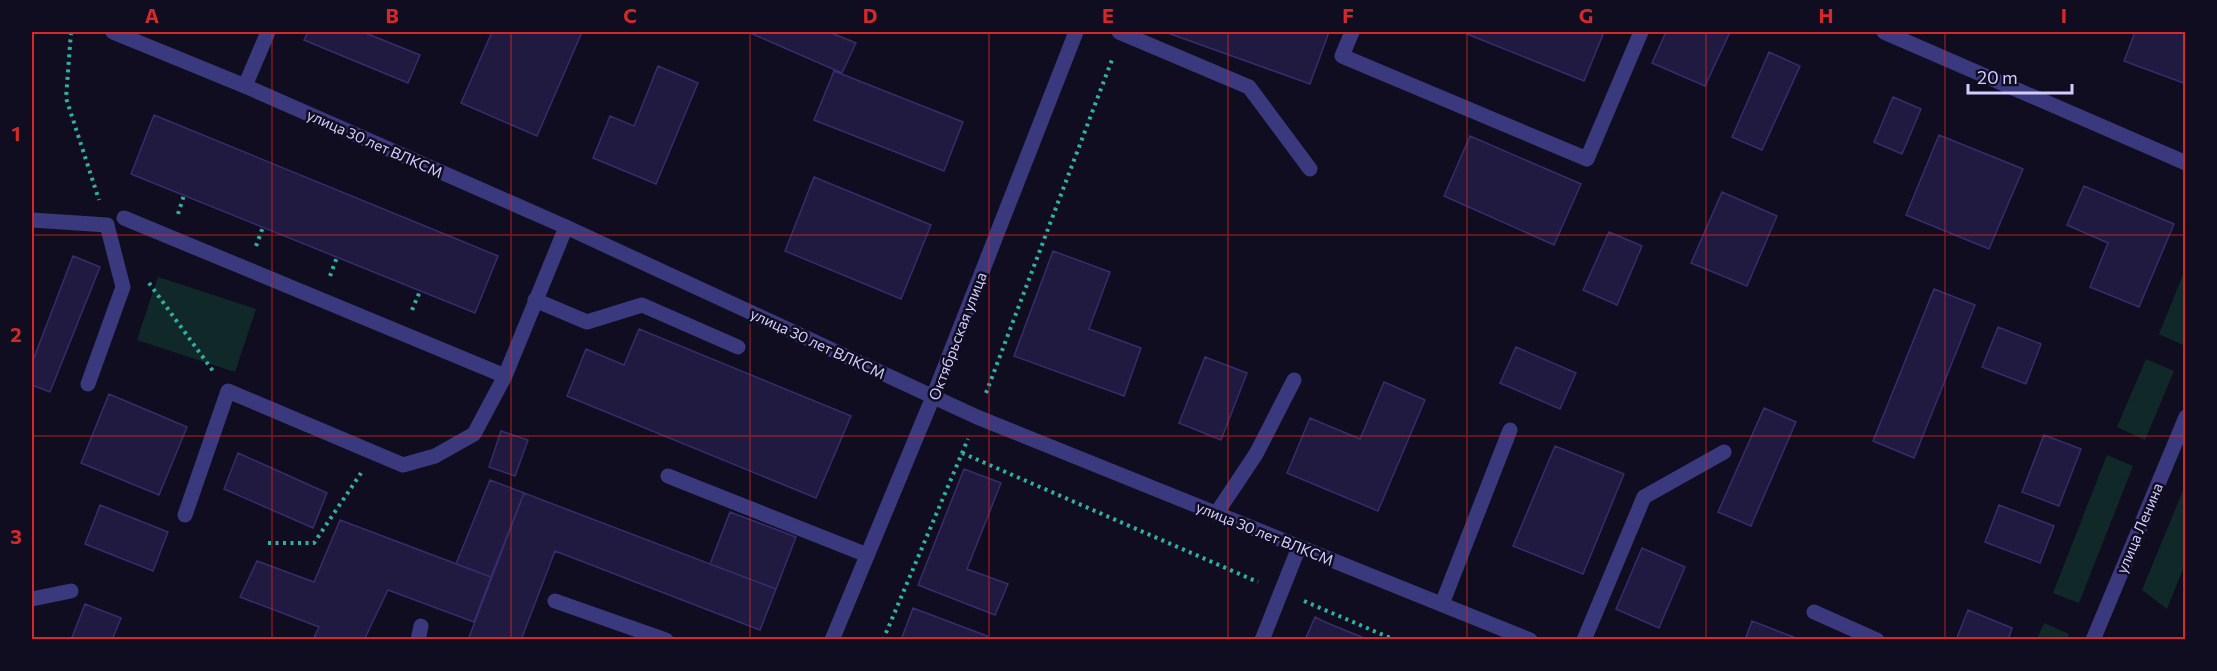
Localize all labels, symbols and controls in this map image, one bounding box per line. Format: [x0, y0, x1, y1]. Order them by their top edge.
text: A [145, 3, 159, 27]
text: B [385, 3, 399, 27]
text: C [623, 3, 637, 27]
text: D [863, 3, 877, 27]
text: E [1102, 3, 1114, 27]
text: F [1342, 3, 1354, 27]
text: G [1579, 3, 1593, 27]
text: H [1819, 3, 1834, 27]
text: I [2061, 3, 2067, 27]
scale bar [1968, 57, 2072, 95]
text: 20 m [1977, 66, 2018, 88]
street label: улица 30 лет ВЛКСМ [304, 105, 446, 181]
text: 1 [11, 121, 21, 145]
street label: Октябрьская улица [924, 269, 990, 403]
street label: улица 30 лет ВЛКСМ [748, 304, 888, 382]
text: 2 [10, 322, 22, 346]
street label: улица Ленина [2112, 480, 2166, 576]
street label: улица 30 лет ВЛКСМ [1194, 497, 1336, 569]
text: 3 [10, 524, 22, 548]

